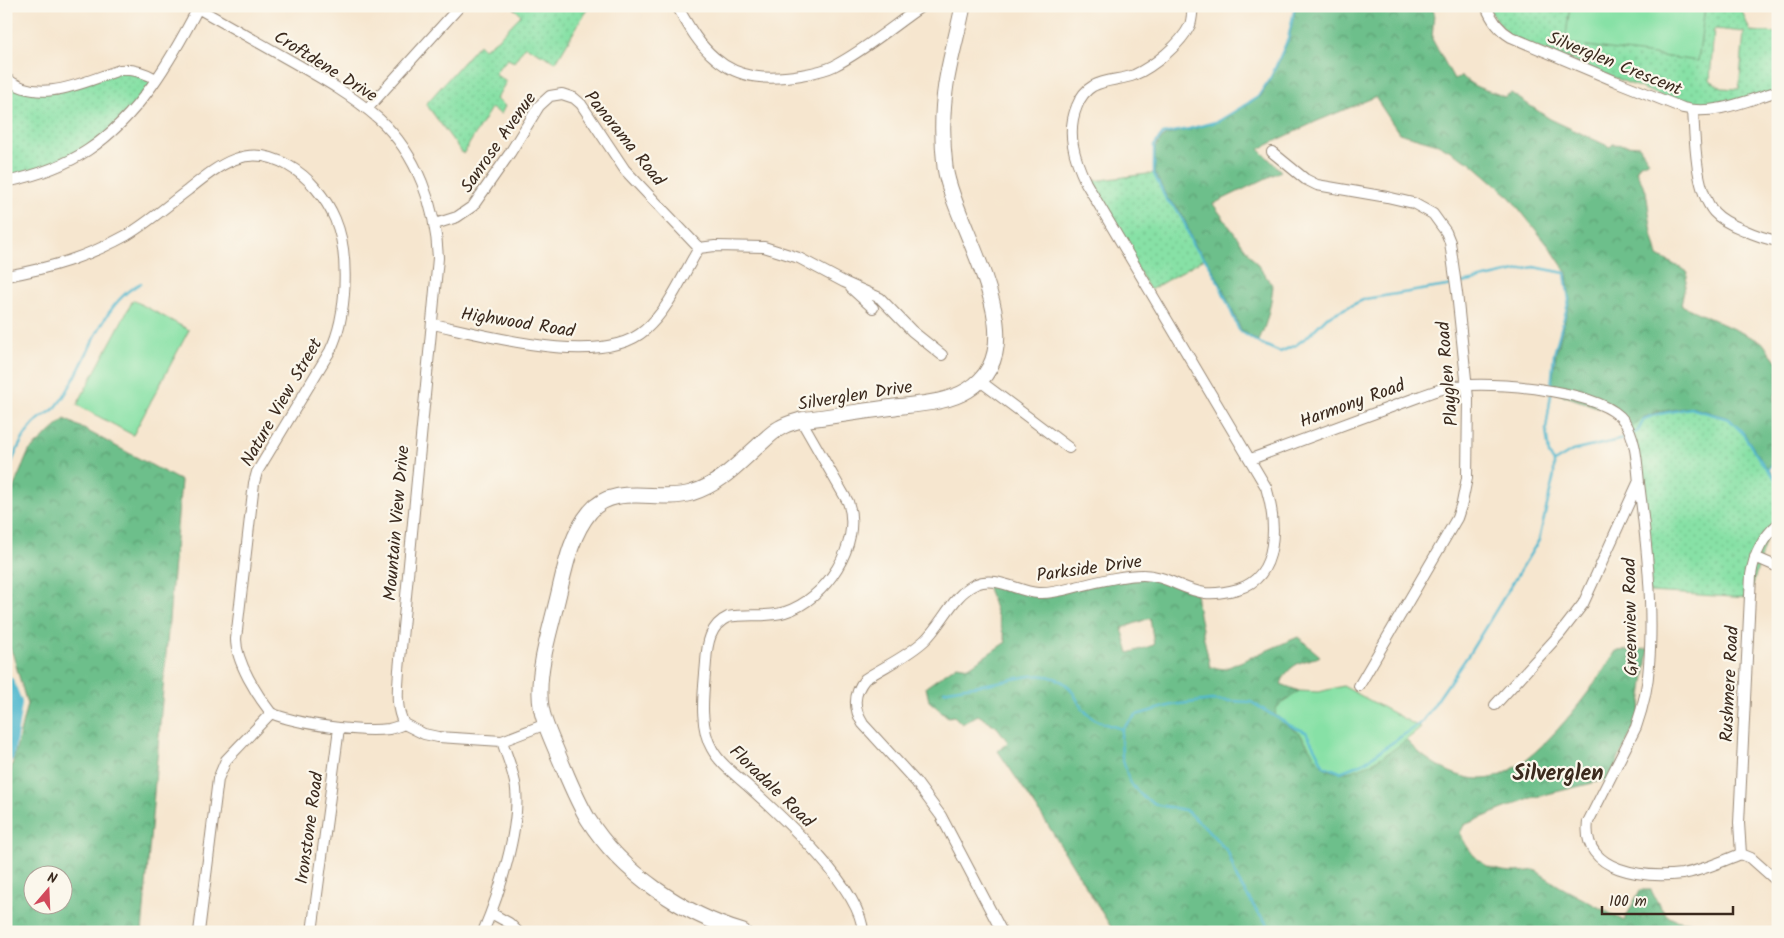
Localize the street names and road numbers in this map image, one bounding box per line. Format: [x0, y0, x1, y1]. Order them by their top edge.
street label: Croftdene Drive [267, 24, 383, 111]
street label: Silverglen Crescent [1543, 24, 1687, 105]
street label: Panorama Road [576, 85, 672, 194]
street label: Sanrose Avenue [454, 86, 545, 199]
street label: Highwood Road [459, 300, 578, 347]
street label: Playglen Road [1429, 319, 1468, 427]
street label: Nature View Street [234, 332, 331, 473]
street label: Harmony Road [1296, 372, 1410, 437]
street label: Silverglen Drive [796, 373, 914, 420]
street label: Mountain View Drive [376, 444, 419, 602]
street label: Parkside Drive [1034, 548, 1144, 591]
street label: Greenview Road [1616, 557, 1647, 676]
street label: Rushmere Road [1713, 624, 1748, 743]
street label: Floradale Road [721, 739, 821, 836]
street label: Ironstone Road [288, 769, 333, 886]

